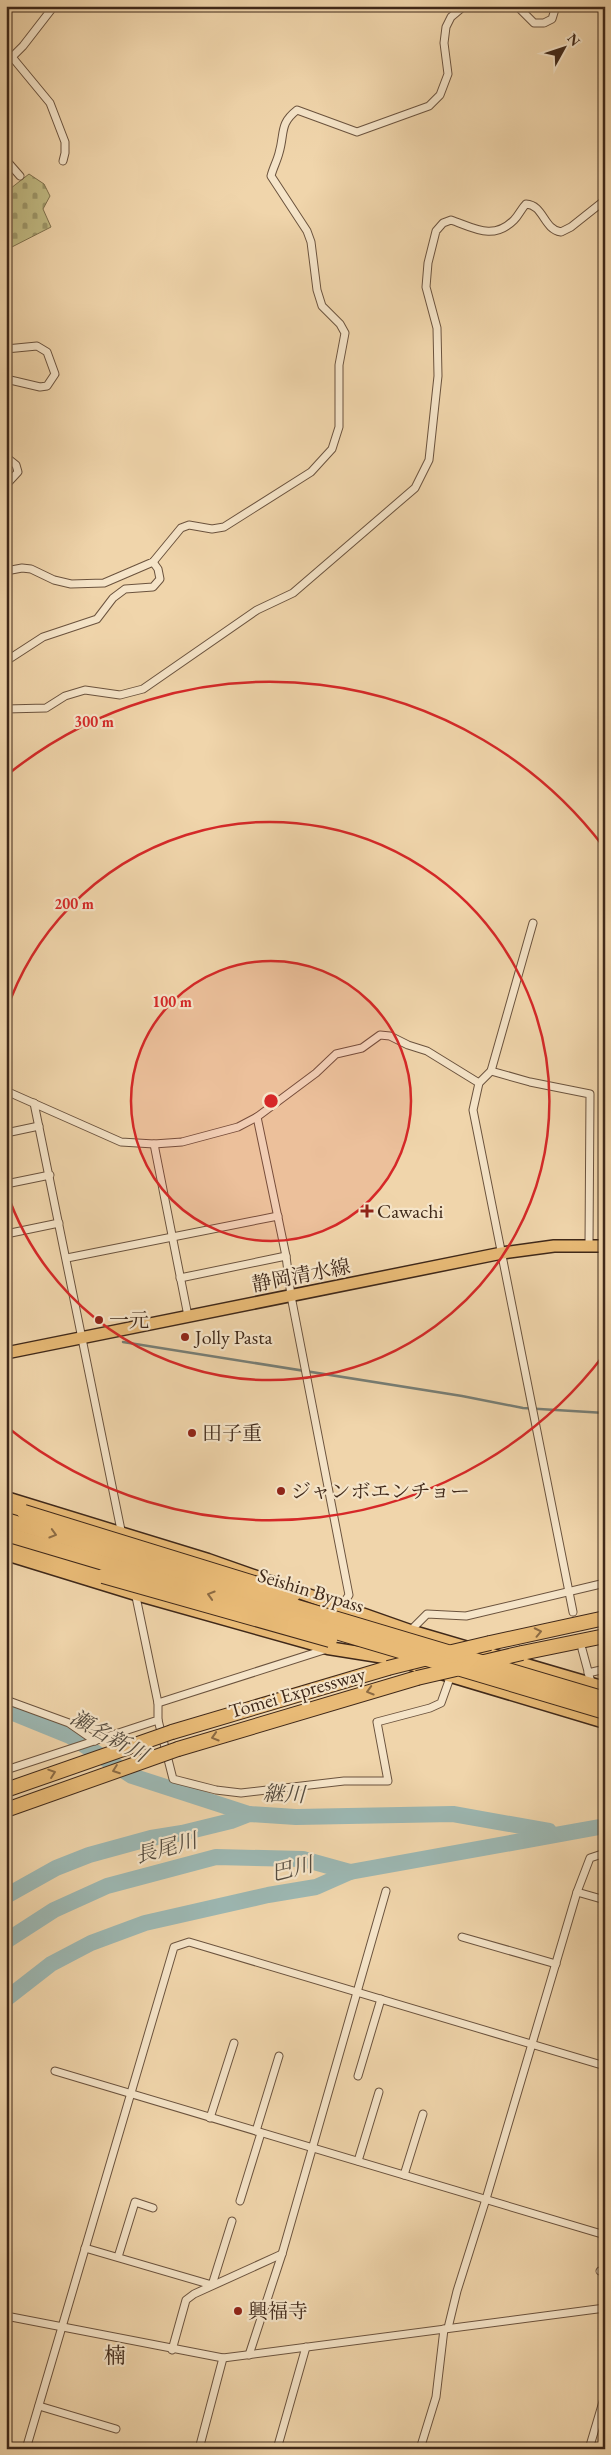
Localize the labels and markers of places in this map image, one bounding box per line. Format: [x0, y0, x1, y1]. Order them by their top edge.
centre of rings [262, 1092, 280, 1110]
place label: Cawachi [377, 1198, 444, 1224]
marker: Cawachi [361, 1205, 373, 1217]
place label: 一元 [109, 1307, 149, 1333]
marker: 一元 [93, 1314, 105, 1326]
place label: Jolly Pasta [193, 1324, 273, 1350]
marker: Jolly Pasta [179, 1331, 191, 1343]
place label: 田子重 [202, 1420, 262, 1446]
marker: 田子重 [186, 1427, 198, 1439]
place label: ジャンボエンチョー [291, 1478, 470, 1504]
marker: ジャンボエンチョー [275, 1485, 287, 1497]
place label: 興福寺 [248, 2298, 308, 2324]
marker: 興福寺 [232, 2305, 244, 2317]

